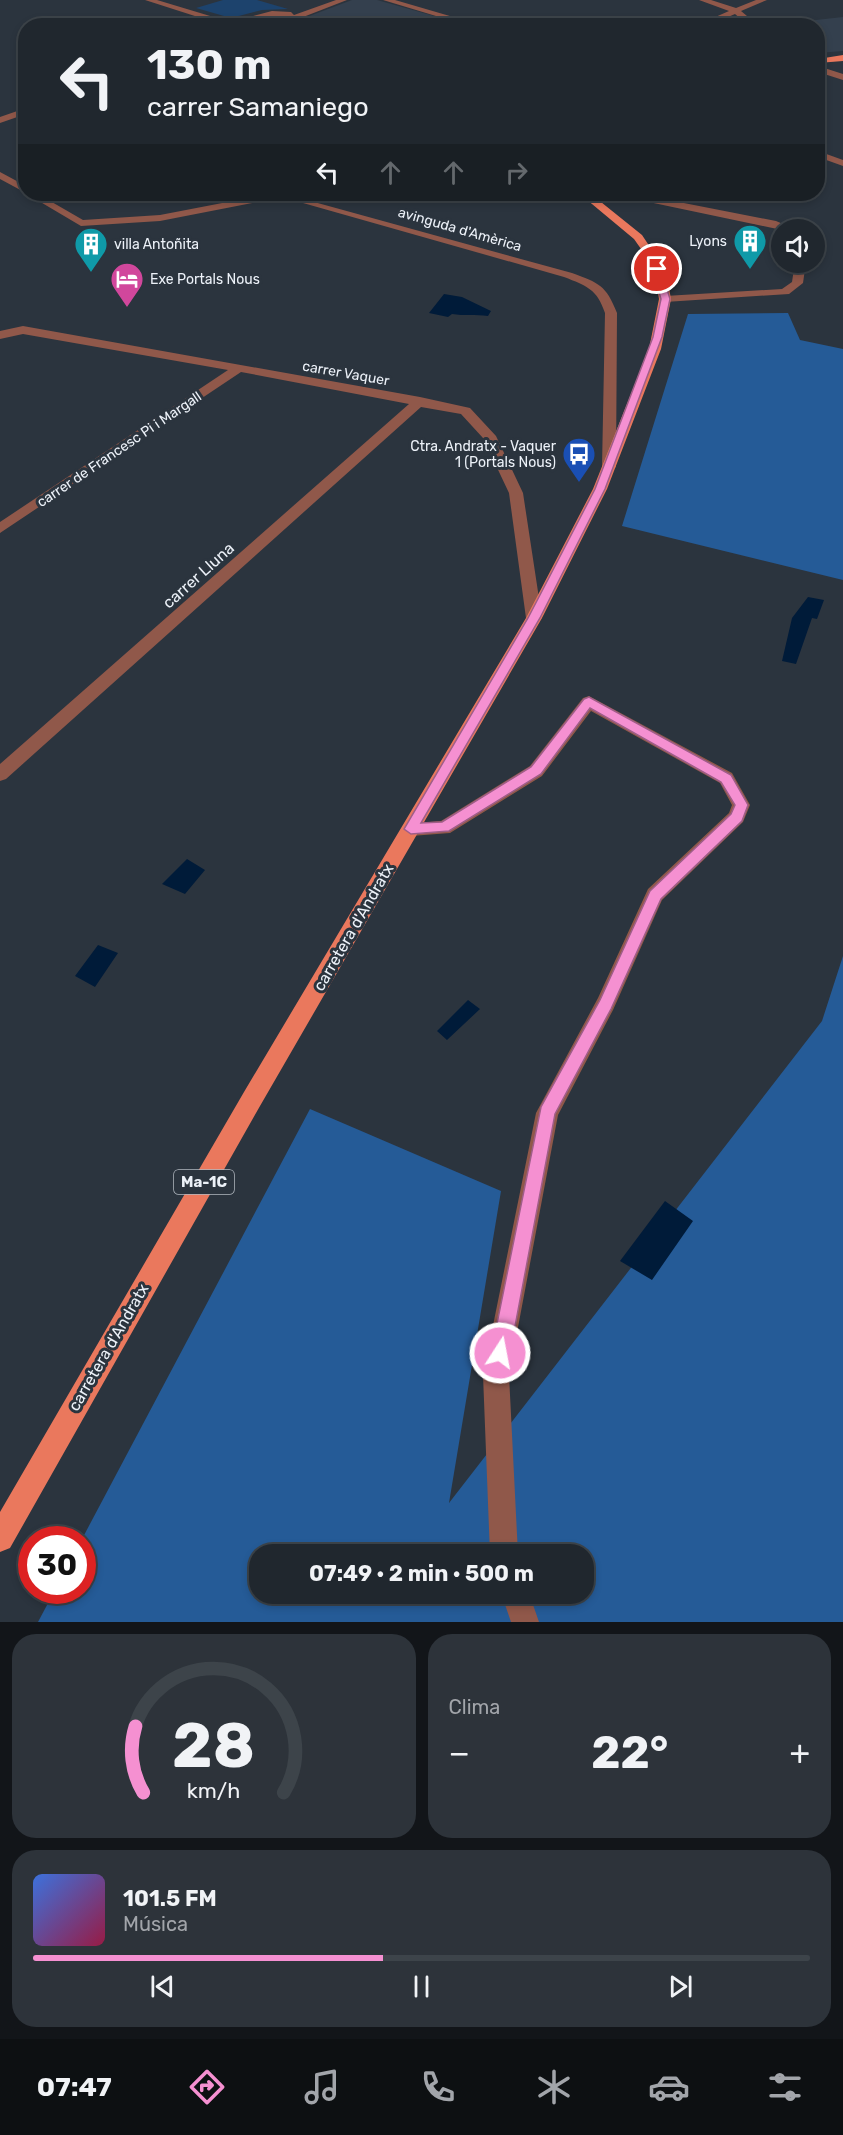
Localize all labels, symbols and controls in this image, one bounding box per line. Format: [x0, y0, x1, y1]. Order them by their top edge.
text: 130 m [147, 40, 272, 90]
icon: left [48, 42, 126, 120]
text: carrer Samaniego [147, 91, 369, 123]
icon: left [311, 156, 344, 189]
icon: ahead [374, 156, 407, 189]
icon: ahead [437, 156, 470, 189]
icon: right [500, 156, 533, 189]
street label: avinguda d'Amèrica [396, 204, 524, 255]
map controls [771, 219, 825, 273]
button: sound [771, 219, 825, 273]
building icon: Lyons [732, 223, 768, 270]
building icon: villa Antoñita [73, 226, 109, 273]
place label: Lyons [689, 233, 727, 250]
place label: villa Antoñita [114, 236, 199, 253]
pin [631, 243, 682, 294]
icon: arrive [640, 252, 673, 285]
hotel icon: Exe Portals Nous [109, 261, 145, 308]
place label: Exe Portals Nous [150, 271, 260, 288]
street label: carrer Vaquer [301, 357, 391, 390]
street label: carrer de Francesc Pi i Margall [34, 388, 205, 511]
bus stop icon: Ctra. Andratx - Vaquer 1 (Portals Nous) [561, 436, 597, 483]
place label: Ctra. Andratx - Vaquer 1 (Portals Nous) [410, 438, 557, 471]
street label: carrer Lluna [159, 538, 238, 612]
street label: carretera d'Andratx [309, 860, 398, 994]
road number: Ma-1C [174, 1170, 234, 1194]
street label: carretera d'Andratx [64, 1280, 153, 1414]
position arrow [468, 1321, 532, 1385]
speed limit sign: 30 [18, 1526, 96, 1604]
text: 07:49 · 2 min · 500 m [309, 1560, 534, 1587]
text: Clima [449, 1695, 500, 1719]
text: 28 [172, 1709, 255, 1783]
text: 22° [591, 1726, 668, 1779]
text: − [449, 1733, 470, 1772]
text: + [789, 1733, 810, 1772]
text: km/h [187, 1778, 241, 1803]
text: 101.5 FM [123, 1885, 217, 1912]
text: Música [123, 1912, 188, 1936]
icon: previous [146, 1970, 179, 2003]
icon: pause [405, 1970, 438, 2003]
icon: next [664, 1970, 697, 2003]
icon: directions [186, 2066, 228, 2108]
icon: music [301, 2066, 343, 2108]
icon: phone [417, 2066, 459, 2108]
icon: climate [533, 2066, 575, 2108]
icon: car [648, 2066, 690, 2108]
icon: filters [764, 2066, 806, 2108]
text: 07:47 [37, 2071, 112, 2103]

